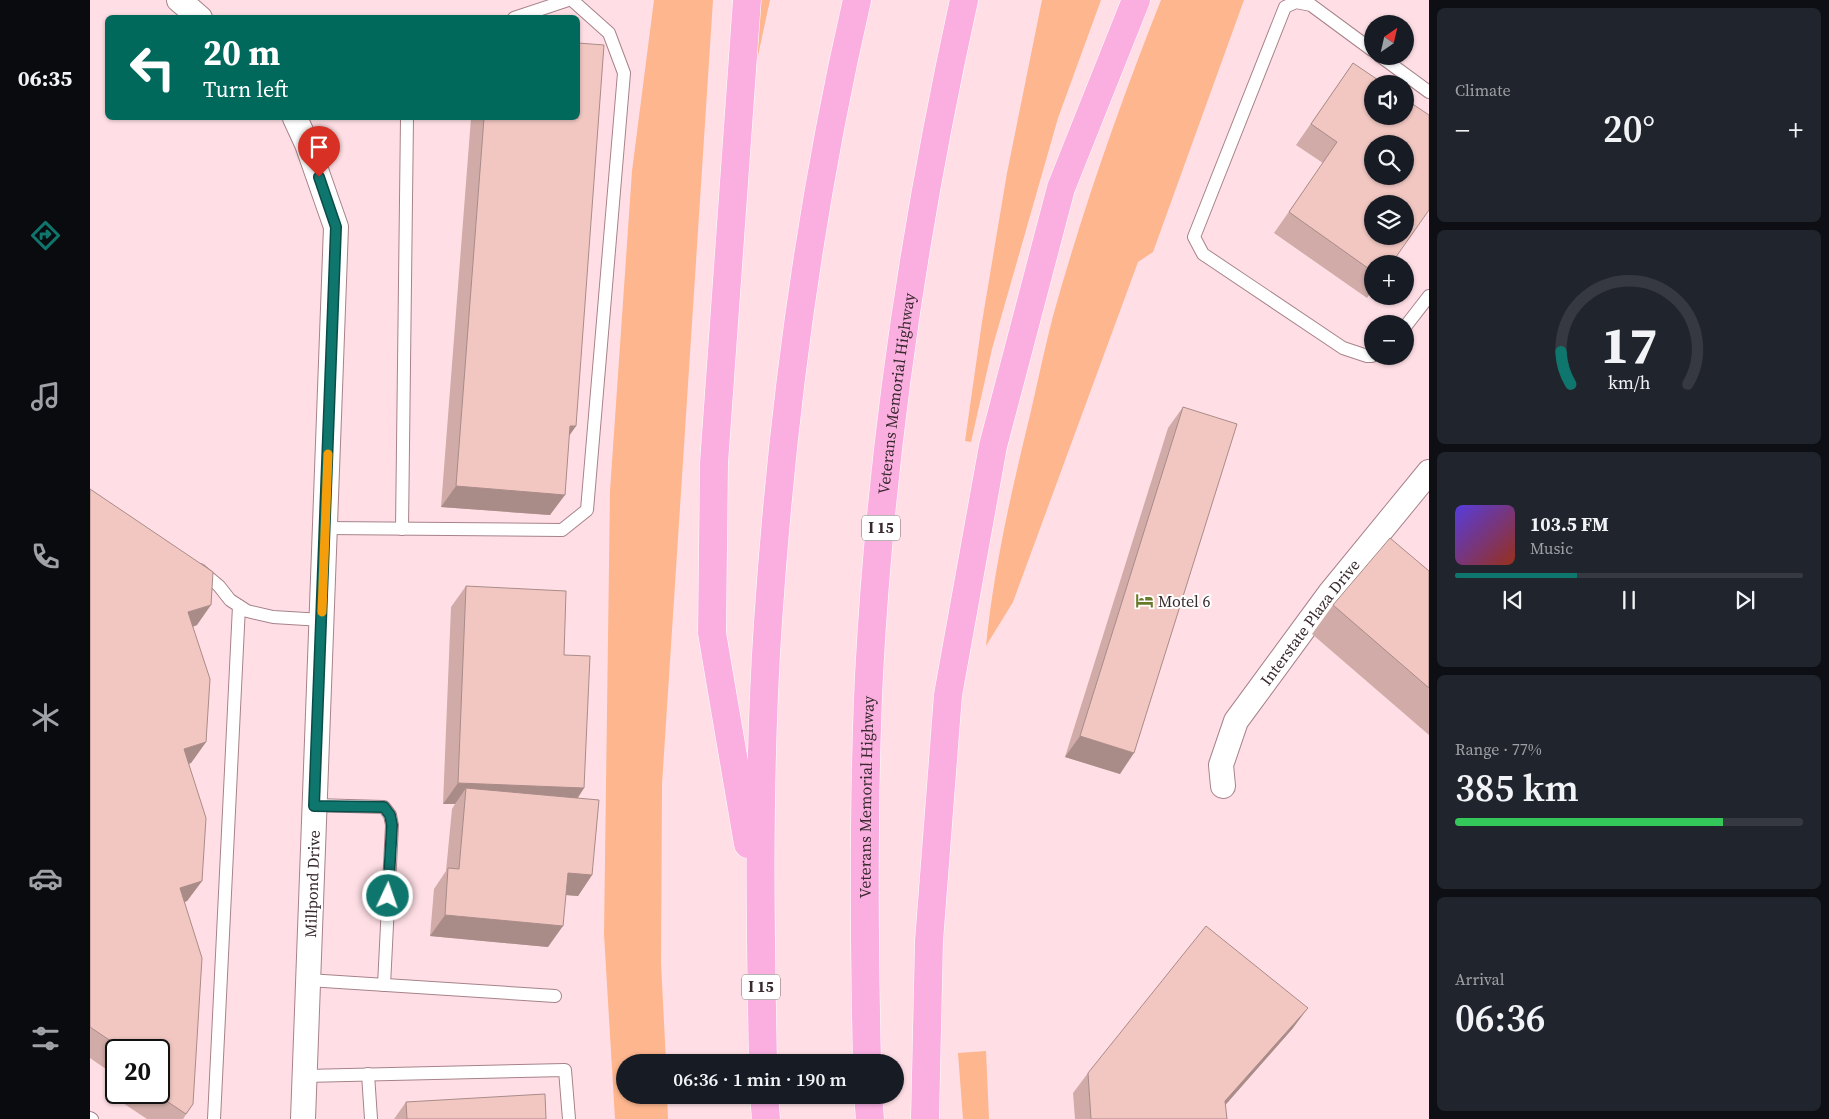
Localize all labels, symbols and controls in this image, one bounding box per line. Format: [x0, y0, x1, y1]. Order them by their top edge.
north arrow [1364, 15, 1414, 65]
map controls [1364, 15, 1414, 365]
text: 20 m [203, 29, 280, 77]
icon: left [120, 35, 185, 100]
text: 06:35 [18, 63, 72, 93]
text: Turn left [203, 74, 288, 104]
button: sound [1364, 75, 1414, 125]
text: Climate [1455, 79, 1511, 101]
text: 20° [1603, 103, 1655, 155]
text: − [1455, 111, 1470, 149]
text: + [1788, 111, 1803, 149]
pin [298, 126, 340, 177]
icon: arrive [305, 133, 333, 161]
button: search [1364, 135, 1414, 185]
button: layers [1364, 195, 1414, 245]
icon: directions [28, 218, 63, 253]
button: + [1364, 255, 1414, 305]
street label: Veterans Memorial Highway [872, 290, 920, 495]
text: 17 [1601, 309, 1657, 380]
button: − [1364, 315, 1414, 365]
text: km/h [1608, 370, 1651, 395]
icon: music [28, 379, 63, 414]
text: 103.5 FM [1530, 511, 1609, 537]
road number: I 15 [862, 516, 900, 540]
text: Music [1530, 537, 1573, 559]
icon: phone [28, 539, 63, 574]
street label: Interstate Plaza Drive [1255, 554, 1365, 690]
icon: previous [1499, 586, 1527, 614]
icon: pause [1615, 586, 1643, 614]
icon: next [1731, 586, 1759, 614]
place label: Motel 6 [1158, 590, 1210, 612]
hotel icon: Motel 6 [1134, 591, 1154, 611]
street label: Veterans Memorial Highway [854, 694, 879, 898]
icon: climate [28, 700, 63, 735]
text: Range · 77% [1455, 738, 1542, 760]
text: 385 km [1455, 762, 1579, 814]
street label: Millpond Drive [299, 830, 325, 938]
icon: car [28, 861, 63, 896]
position arrow [361, 869, 413, 921]
text: Arrival [1455, 968, 1504, 990]
road number: I 15 [742, 974, 780, 1000]
text: 06:36 [1455, 992, 1545, 1044]
icon: filters [28, 1021, 63, 1056]
speed limit sign: 20 [105, 1039, 170, 1104]
text: 06:36 · 1 min · 190 m [673, 1066, 847, 1092]

